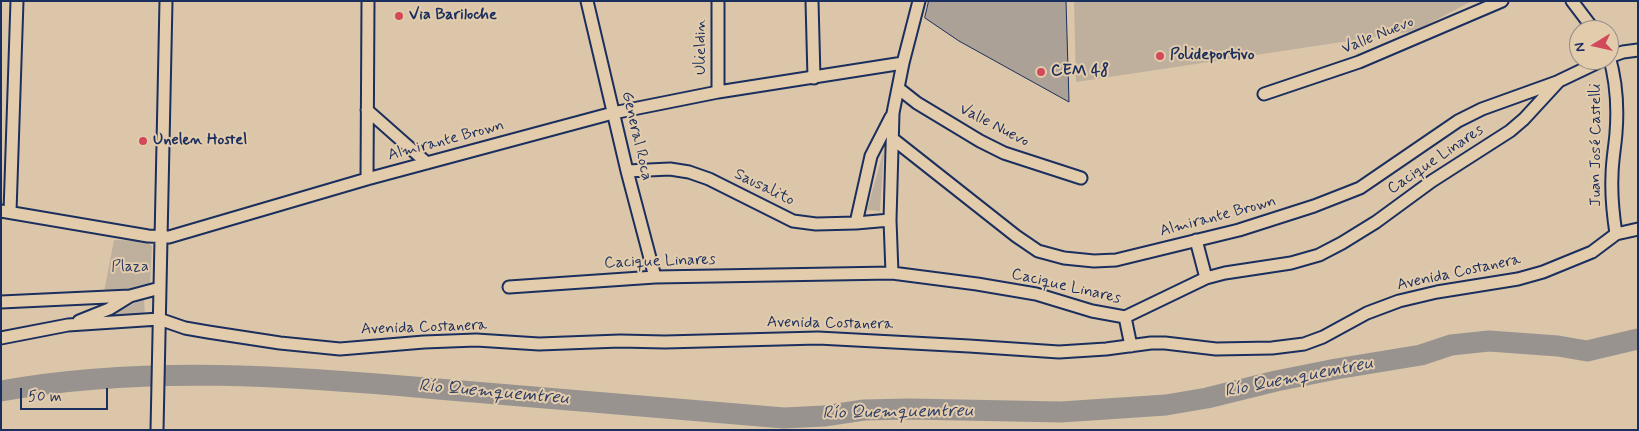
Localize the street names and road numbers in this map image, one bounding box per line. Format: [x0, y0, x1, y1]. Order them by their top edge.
street label: Valle Nuevo [1339, 13, 1417, 59]
street label: Ulieldin [692, 19, 712, 75]
street label: Juan José Castelli [1587, 83, 1607, 207]
street label: General Roca [616, 90, 656, 182]
street label: Valle Nuevo [956, 100, 1032, 152]
street label: Almirante Brown [386, 116, 506, 166]
street label: Cacique Linares [1384, 121, 1488, 199]
street label: Sausalito [731, 165, 797, 211]
street label: Almirante Brown [1158, 192, 1278, 242]
street label: Cacique Linares [604, 250, 716, 274]
street label: Avenida Costanera [1395, 250, 1523, 296]
street label: Cacique Linares [1009, 265, 1123, 309]
street label: Avenida Costanera [767, 313, 893, 335]
street label: Avenida Costanera [361, 316, 487, 340]

